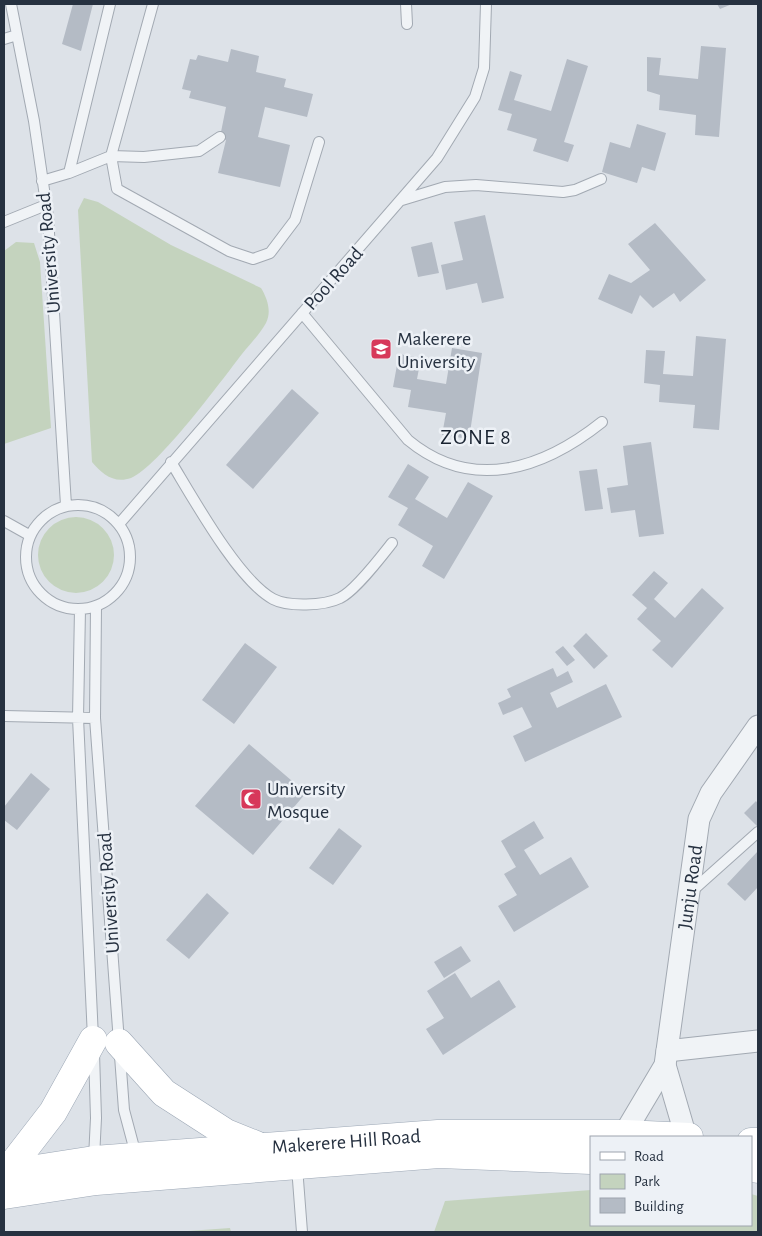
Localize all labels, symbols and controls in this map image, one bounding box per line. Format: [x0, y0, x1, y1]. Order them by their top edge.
street label: University Road [34, 192, 64, 314]
street label: Pool Road [300, 243, 367, 314]
place label: Makerere University [397, 329, 476, 372]
school or university icon: Makerere University [369, 337, 393, 361]
district label: ZONE 8 [440, 426, 512, 448]
place label: University Mosque [267, 779, 346, 822]
mosque icon: University Mosque [239, 787, 263, 811]
street label: University Road [95, 832, 123, 954]
street label: Junju Road [675, 844, 706, 931]
street label: Makerere Hill Road [271, 1126, 421, 1158]
legend [590, 1136, 752, 1226]
text: Road [634, 1149, 664, 1164]
text: Park [634, 1174, 660, 1189]
text: Building [634, 1199, 684, 1214]

